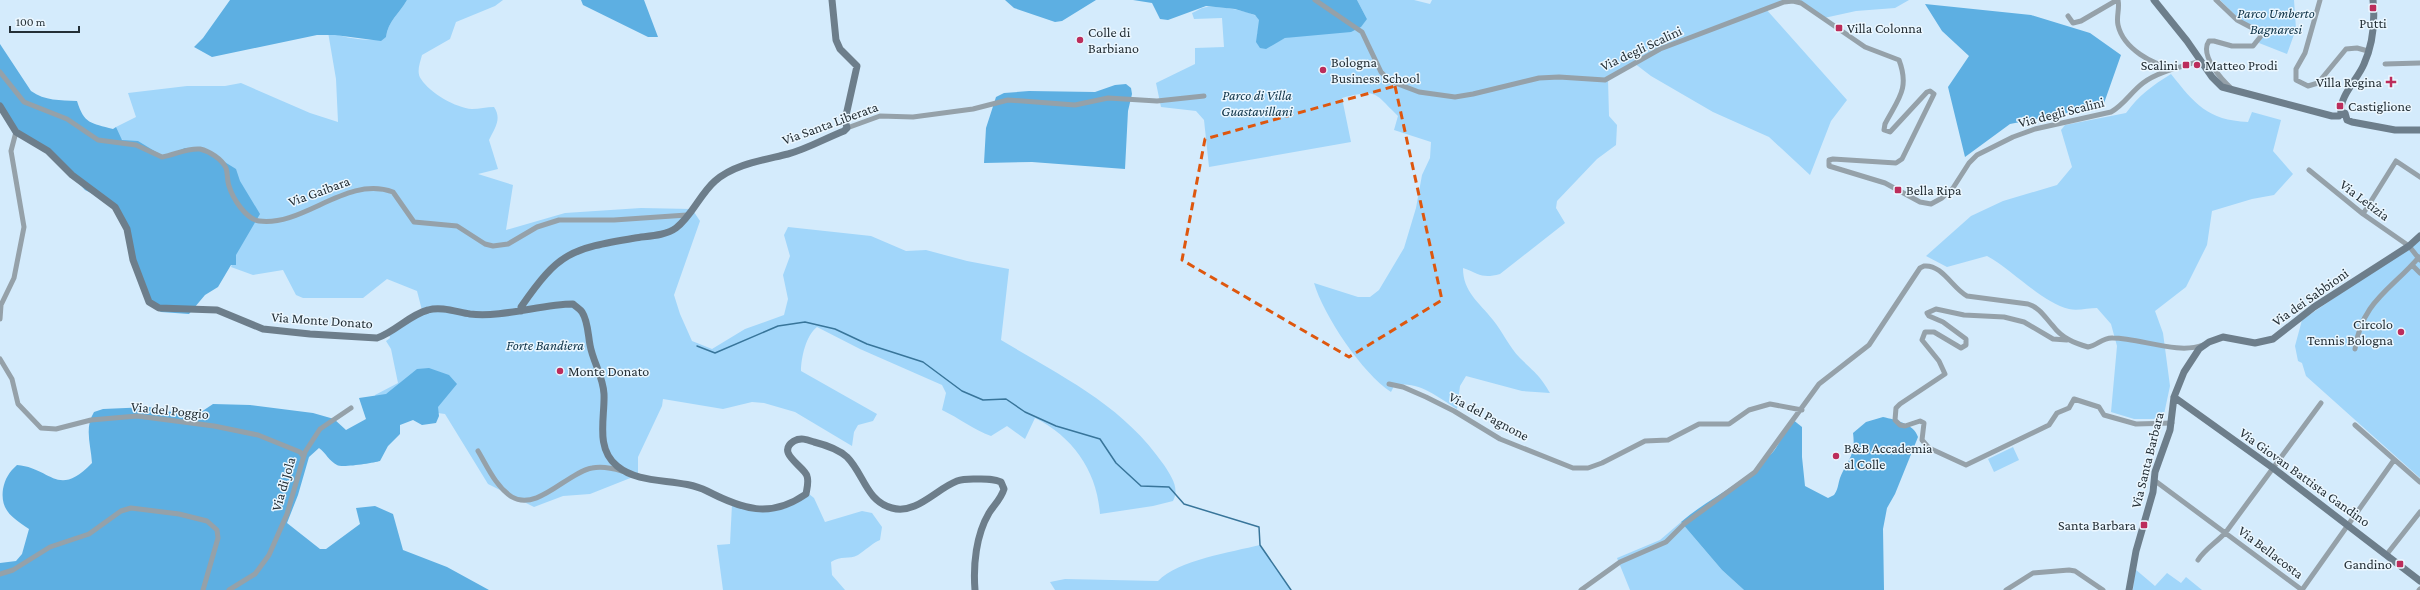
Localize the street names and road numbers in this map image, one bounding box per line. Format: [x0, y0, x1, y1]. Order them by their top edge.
street label: Via degli Scalini [1598, 22, 1685, 74]
street label: Via degli Scalini [2016, 93, 2106, 130]
street label: Via Santa Liberata [780, 98, 881, 148]
street label: Via Gaibara [286, 172, 352, 210]
street label: Via Letizia [2337, 176, 2393, 224]
street label: Via dei Sabbioni [2269, 265, 2352, 329]
street label: Via Monte Donato [271, 308, 373, 332]
street label: Via del Pagnone [1446, 388, 1532, 444]
street label: Via del Poggio [130, 398, 210, 422]
street label: Via Santa Barbara [2127, 410, 2167, 510]
street label: Via Giovan Battista Gandino [2237, 424, 2373, 530]
street label: Via di Jola [268, 455, 298, 513]
street label: Via Bellacosta [2235, 522, 2307, 582]

